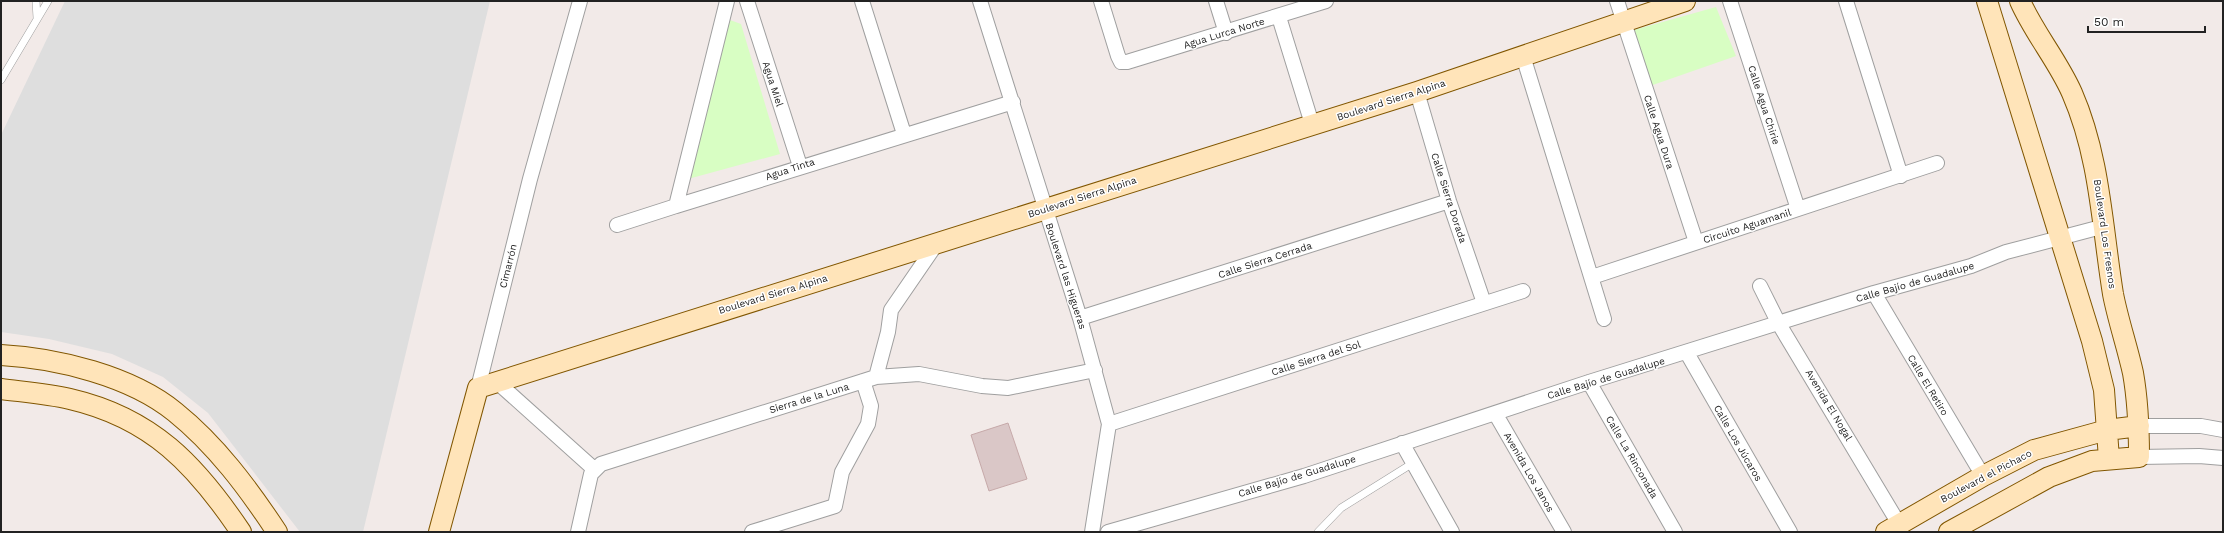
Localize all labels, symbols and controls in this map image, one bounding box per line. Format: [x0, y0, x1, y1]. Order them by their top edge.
scale bar [2088, 8, 2205, 34]
street label: Agua Lurca Norte [1182, 15, 1266, 51]
text: 50 m [2094, 15, 2124, 29]
street label: Agua Miel [761, 60, 785, 108]
street label: Calle Agua Chirie [1746, 64, 1782, 146]
street label: Boulevard Sierra Alpina [1335, 77, 1447, 123]
street label: Calle Agua Dura [1642, 94, 1676, 171]
street label: Calle Sierra Dorada [1429, 151, 1469, 245]
street label: Agua Tinta [764, 156, 816, 182]
street label: Boulevard Sierra Alpina [1026, 174, 1138, 220]
street label: Boulevard Los Fresnos [2092, 179, 2118, 289]
street label: Circuito Aguamanil [1702, 207, 1792, 245]
street label: Boulevard las Higueras [1044, 221, 1088, 331]
street label: Calle Sierra Cerrada [1217, 240, 1313, 280]
street label: Cimarrón [497, 243, 519, 289]
street label: Calle Bajío de Guadalupe [1855, 260, 1976, 304]
street label: Boulevard Sierra Alpina [717, 272, 829, 316]
street label: Calle Sierra del Sol [1270, 338, 1362, 378]
street label: Calle El Retiro [1905, 353, 1951, 417]
street label: Calle Bajío de Guadalupe [1546, 355, 1666, 401]
street label: Avenida El Nogal [1803, 367, 1855, 443]
street label: Sierra de la Luna [768, 381, 851, 415]
street label: Calle Los Júcaros [1712, 403, 1764, 483]
street label: Calle La Rinconada [1604, 414, 1660, 501]
street label: Avenida Los Janos [1502, 430, 1556, 514]
street label: Boulevard el Pichaco [1939, 447, 2033, 505]
street label: Calle Bajío de Guadalupe [1237, 453, 1357, 499]

